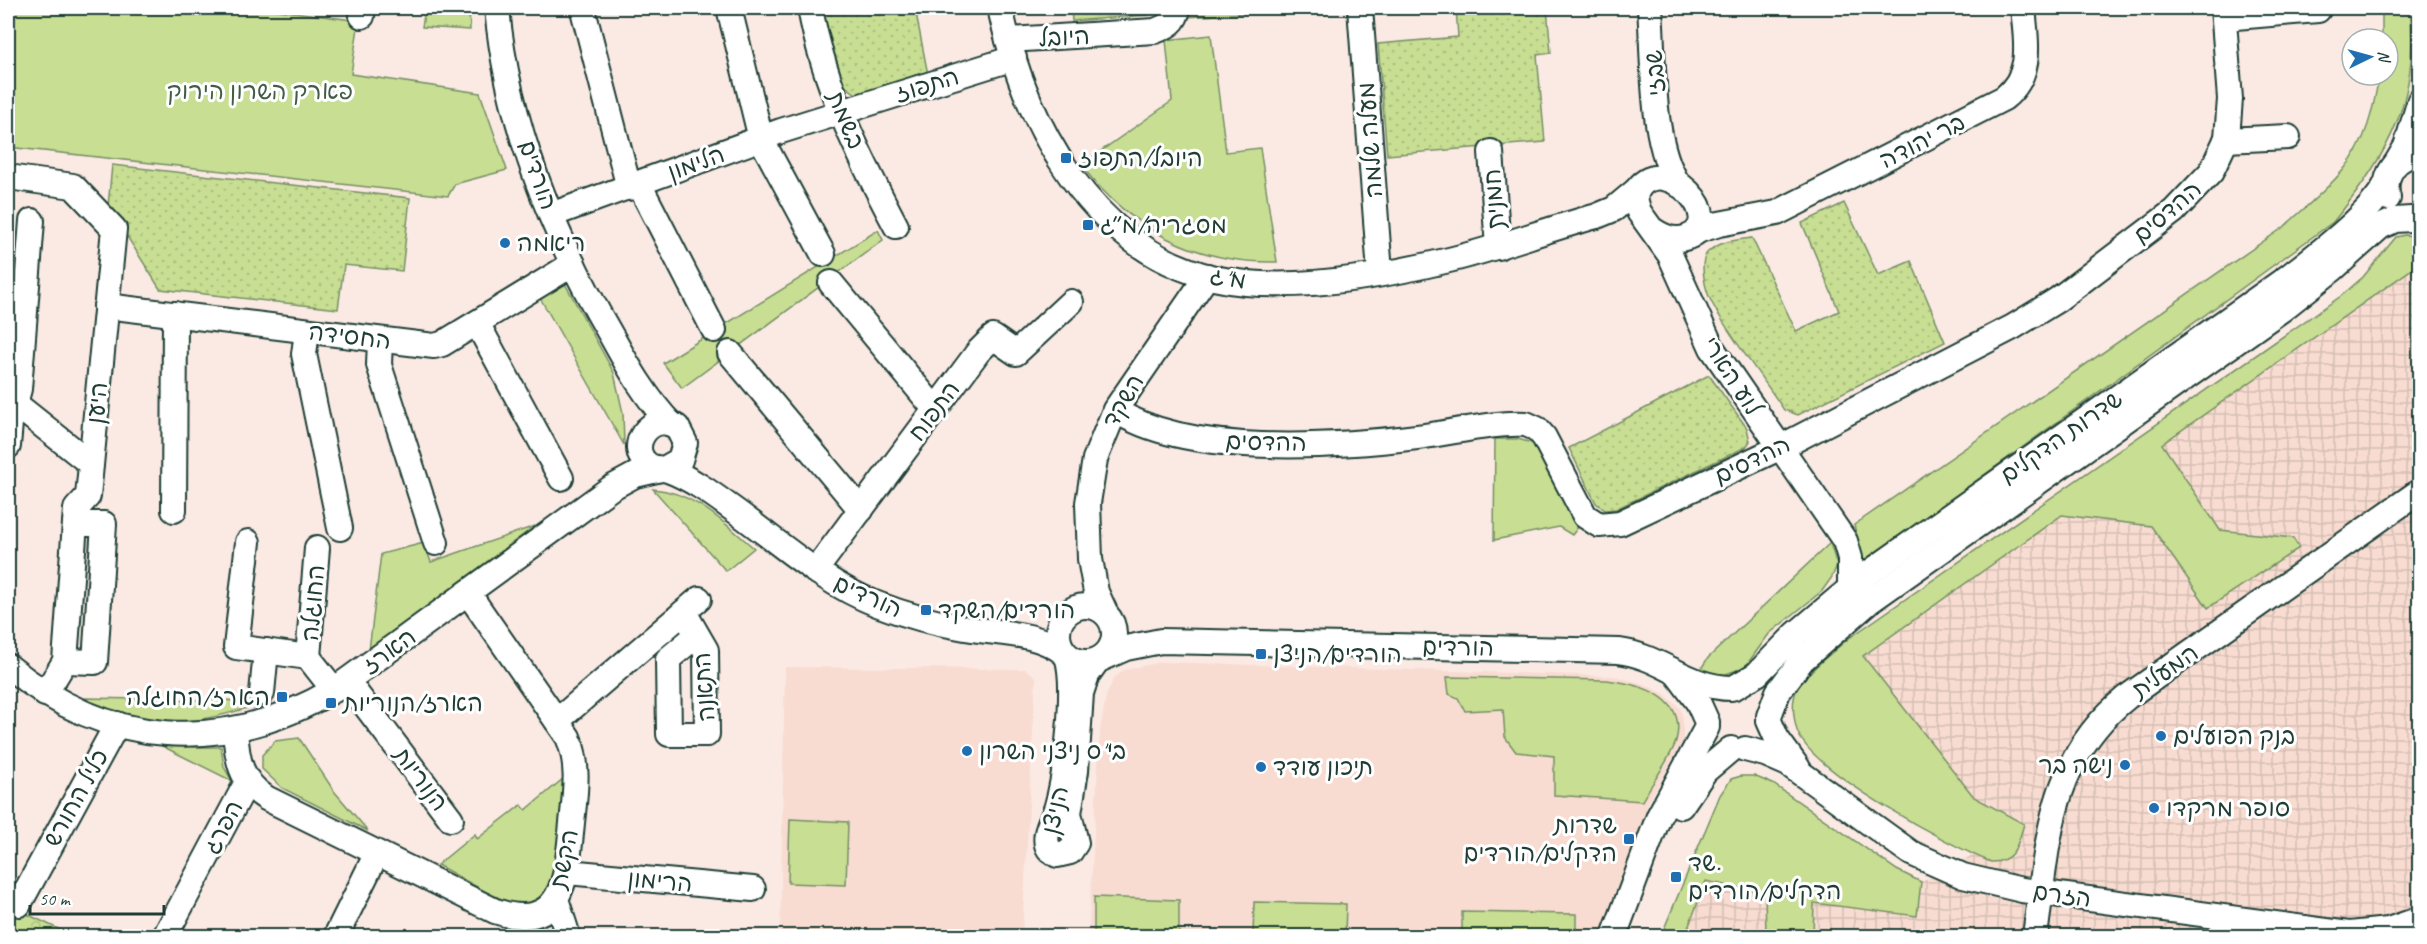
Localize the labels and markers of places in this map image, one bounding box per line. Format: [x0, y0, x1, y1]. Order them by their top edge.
place label: היובל/התפוז [1078, 143, 1203, 173]
marker: היובל/התפוז [1059, 151, 1073, 165]
place label: מסגריה/מ״ג [1100, 210, 1227, 240]
marker: מסגריה/מ״ג [1081, 218, 1095, 232]
place label: ריאמה [517, 228, 585, 258]
marker: ריאמה [498, 236, 512, 250]
place label: הורדים/השקד [938, 595, 1075, 625]
marker: הורדים/השקד [919, 603, 933, 617]
place label: הורדים/הניצן [1273, 639, 1402, 669]
marker: הורדים/הניצן [1254, 647, 1268, 661]
place label: הארז/החוגלה [126, 682, 270, 712]
place label: הארז/הנוריות [341, 688, 483, 718]
marker: הארז/החוגלה [275, 690, 289, 704]
marker: הארז/הנוריות [324, 696, 338, 710]
place label: בנק הפועלים [2173, 721, 2295, 751]
marker: בנק הפועלים [2154, 729, 2168, 743]
place label: בי"ס ניצני השרון [979, 736, 1126, 766]
marker: בי"ס ניצני השרון [960, 744, 974, 758]
place label: נישה בר [2038, 750, 2113, 780]
place label: תיכון עודד [1273, 752, 1373, 782]
marker: נישה בר [2118, 758, 2132, 772]
marker: תיכון עודד [1254, 760, 1268, 774]
place label: סופר מרקדו [2166, 793, 2290, 823]
marker: סופר מרקדו [2147, 801, 2161, 815]
place label: שדרות הדקלים/הורדים [1464, 810, 1617, 868]
marker: שדרות הדקלים/הורדים [1622, 832, 1636, 846]
place label: שד. הדקלים/הורדים [1688, 848, 1841, 906]
marker: שד. הדקלים/הורדים [1669, 870, 1683, 884]

